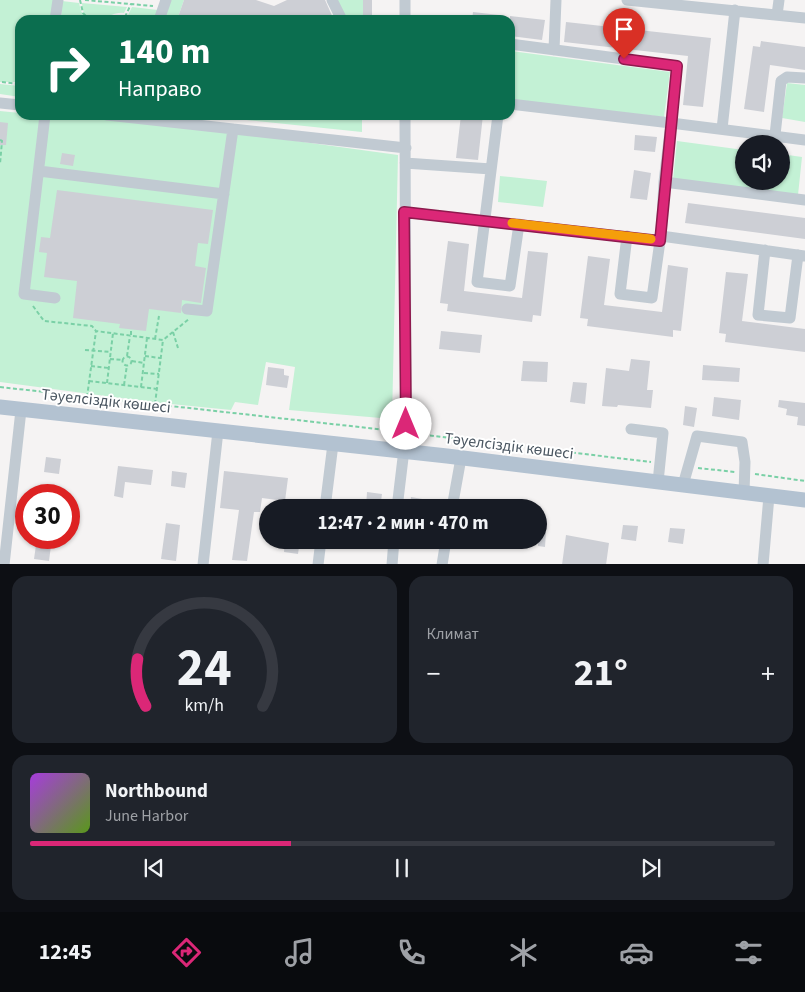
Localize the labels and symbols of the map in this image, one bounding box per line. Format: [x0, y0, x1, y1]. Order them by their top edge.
pin [603, 8, 645, 59]
street label: Тәуелсіздік көшесі [40, 383, 172, 419]
position arrow [379, 397, 431, 449]
street label: Тәуелсіздік көшесі [443, 427, 575, 465]
speed limit sign: 30 [15, 484, 80, 549]

